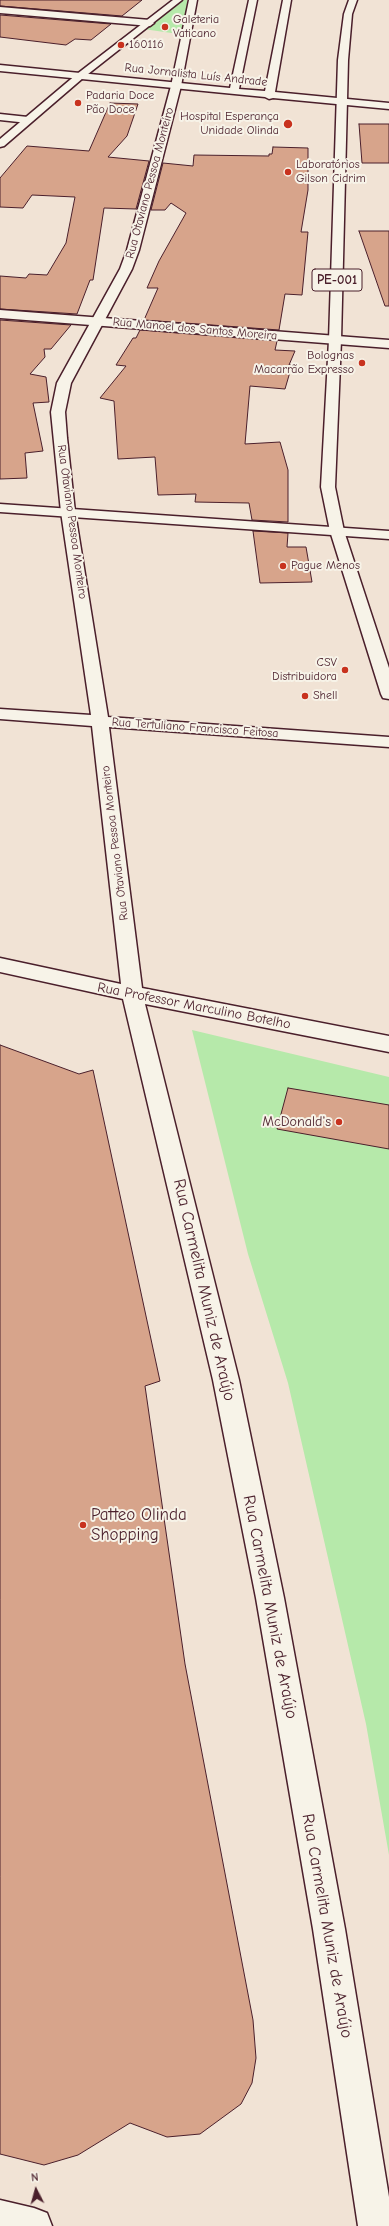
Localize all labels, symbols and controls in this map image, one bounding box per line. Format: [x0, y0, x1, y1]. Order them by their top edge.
place label: Galeteria Vaticano [173, 13, 219, 41]
marker: Galeteria Vaticano [160, 22, 170, 32]
place label: 160116 [129, 38, 164, 52]
marker: 160116 [116, 40, 126, 50]
street label: Rua Jornalista Luís Andrade [124, 60, 268, 90]
place label: Padaria Doce Pão Doce [86, 89, 154, 117]
marker: Padaria Doce Pão Doce [73, 98, 83, 108]
street label: Rua Otaviano Pessoa Monteiro [123, 106, 177, 260]
place label: Hospital Esperança Unidade Olinda [180, 110, 279, 138]
marker: Hospital Esperança Unidade Olinda [282, 118, 294, 130]
place label: Laboratórios Gilson Cidrim [296, 158, 366, 186]
marker: Laboratórios Gilson Cidrim [283, 167, 293, 177]
road number: PE-001 [312, 269, 362, 291]
street label: Rua Manoel dos Santos Moreira [112, 315, 278, 343]
place label: Bolognas Macarrão Expresso [254, 349, 354, 377]
marker: Bolognas Macarrão Expresso [357, 358, 367, 368]
street label: Rua Otaviano Pessoa Monteiro [54, 444, 90, 600]
place label: Pague Menos [291, 559, 360, 573]
marker: Pague Menos [278, 561, 288, 571]
place label: CSV Distribuidora [272, 656, 337, 684]
marker: CSV Distribuidora [340, 665, 350, 675]
place label: Shell [313, 689, 337, 703]
marker: Shell [300, 691, 310, 701]
street label: Rua Tertuliano Francisco Feitosa [111, 715, 279, 741]
street label: Rua Otaviano Pessoa Monteiro [98, 765, 132, 921]
street label: Rua Professor Marculino Botelho [96, 979, 292, 1033]
place label: McDonald's [262, 1114, 331, 1130]
marker: McDonald's [334, 1117, 344, 1127]
street label: Rua Carmelita Muniz de Araújo [168, 1177, 240, 1403]
street label: Rua Carmelita Muniz de Araújo [238, 1493, 302, 1721]
place label: Patteo Olinda Shopping [91, 1505, 187, 1545]
marker: Patteo Olinda Shopping [78, 1520, 88, 1530]
street label: Rua Carmelita Muniz de Araújo [297, 1812, 357, 2040]
north arrow [16, 2170, 56, 2210]
text: N [30, 2171, 39, 2184]

